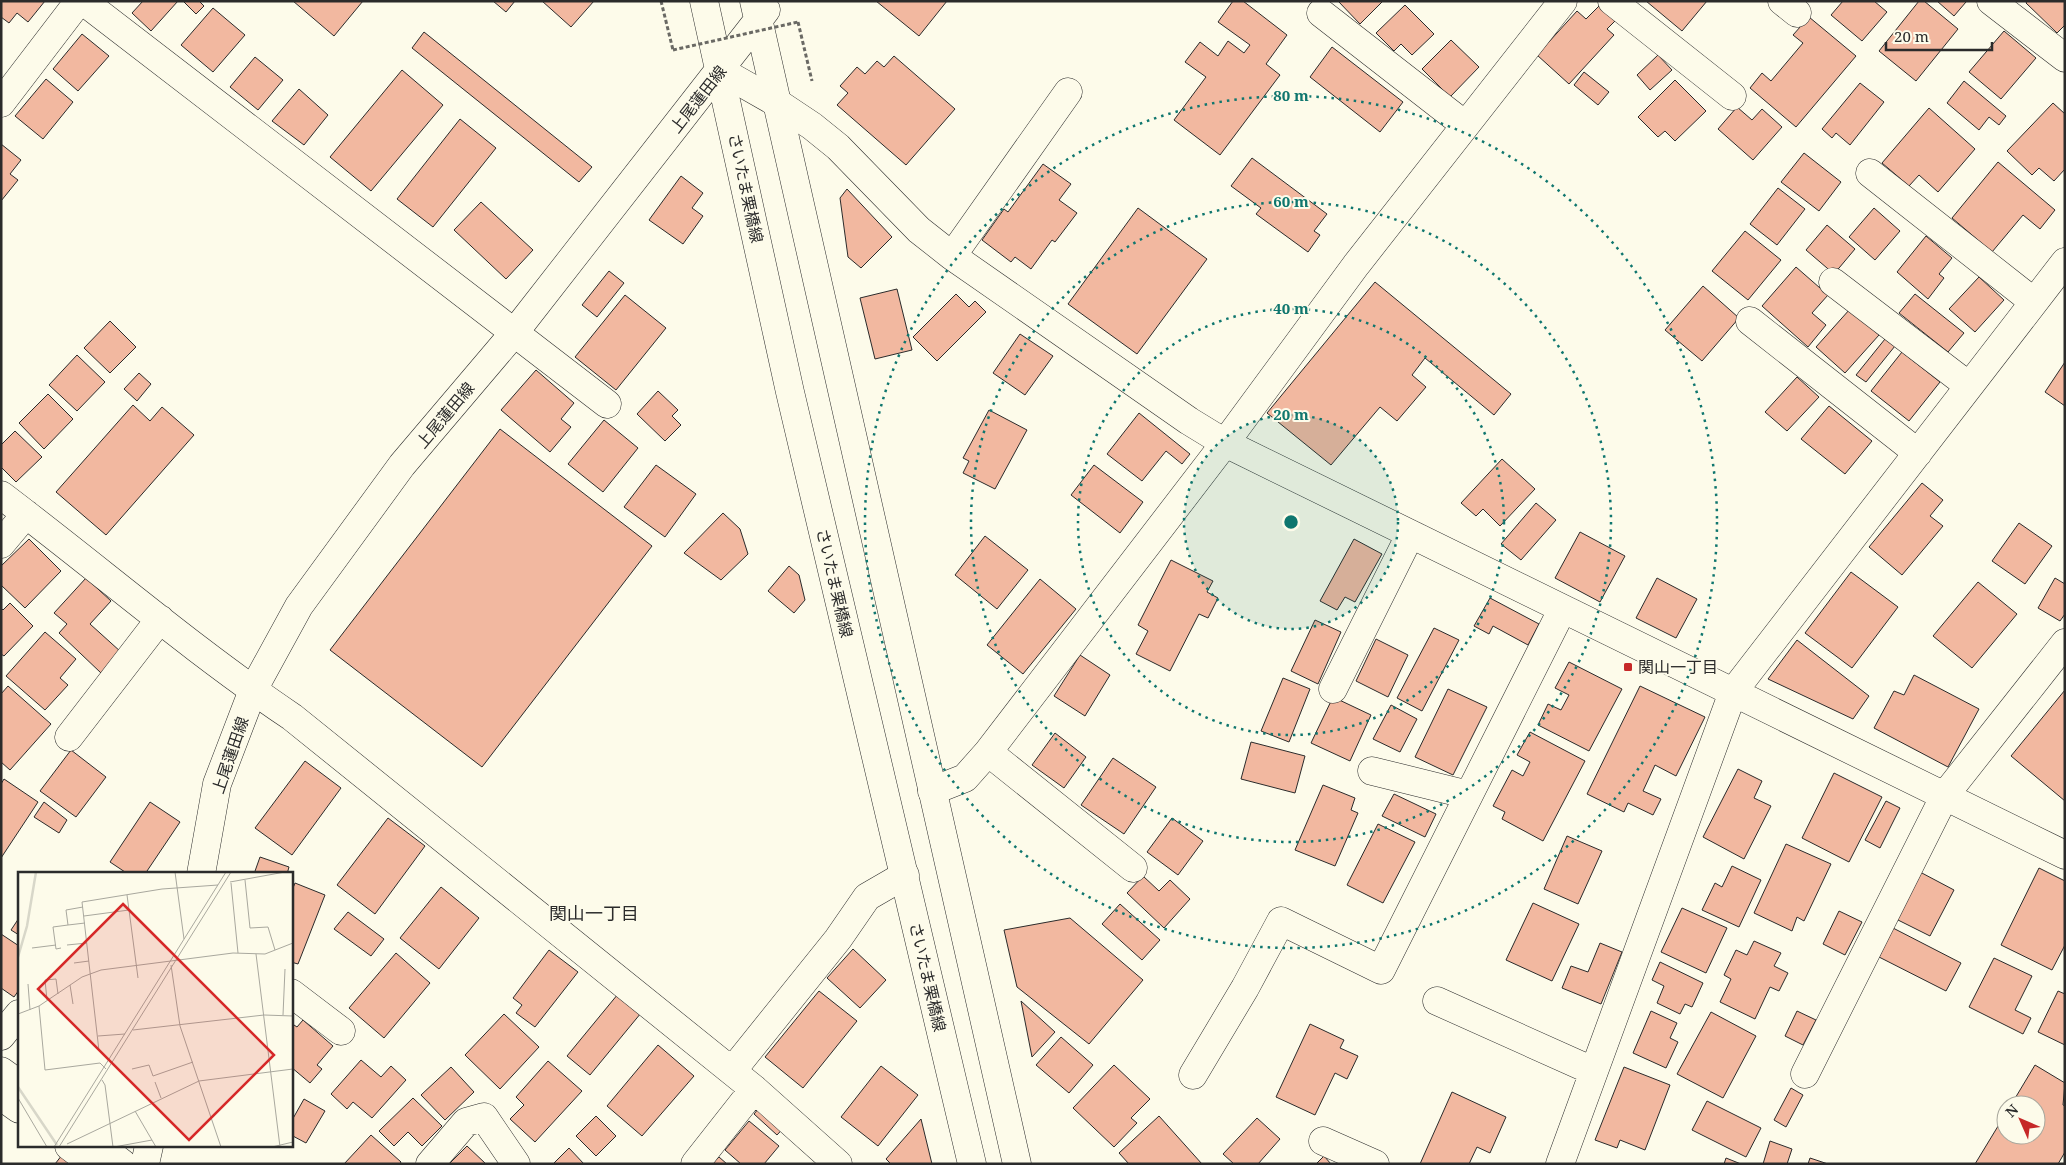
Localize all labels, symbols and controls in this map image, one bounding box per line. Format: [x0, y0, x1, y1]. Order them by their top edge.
scale bar [1886, 20, 1992, 52]
text: 20 m [1894, 26, 1929, 46]
street label: 上尾蓮田線 [665, 61, 731, 137]
text: 80 m [1273, 85, 1309, 105]
street label: さいたま栗橋線 [724, 131, 768, 245]
text: 60 m [1273, 191, 1309, 211]
text: 40 m [1273, 298, 1309, 318]
street label: 上尾蓮田線 [411, 377, 479, 453]
text: 20 m [1273, 404, 1309, 424]
centre of rings [1282, 513, 1300, 531]
street label: さいたま栗橋線 [812, 526, 858, 640]
place label: 関山一丁目 [1638, 656, 1718, 678]
marker: 関山一丁目 [1622, 661, 1634, 673]
street label: 上尾蓮田線 [207, 714, 253, 796]
inset map [18, 872, 292, 1148]
district label: 関山一丁目 [549, 901, 639, 925]
street label: さいたま栗橋線 [905, 920, 951, 1034]
north arrow [1996, 1095, 2046, 1145]
text: N [2001, 1100, 2022, 1121]

